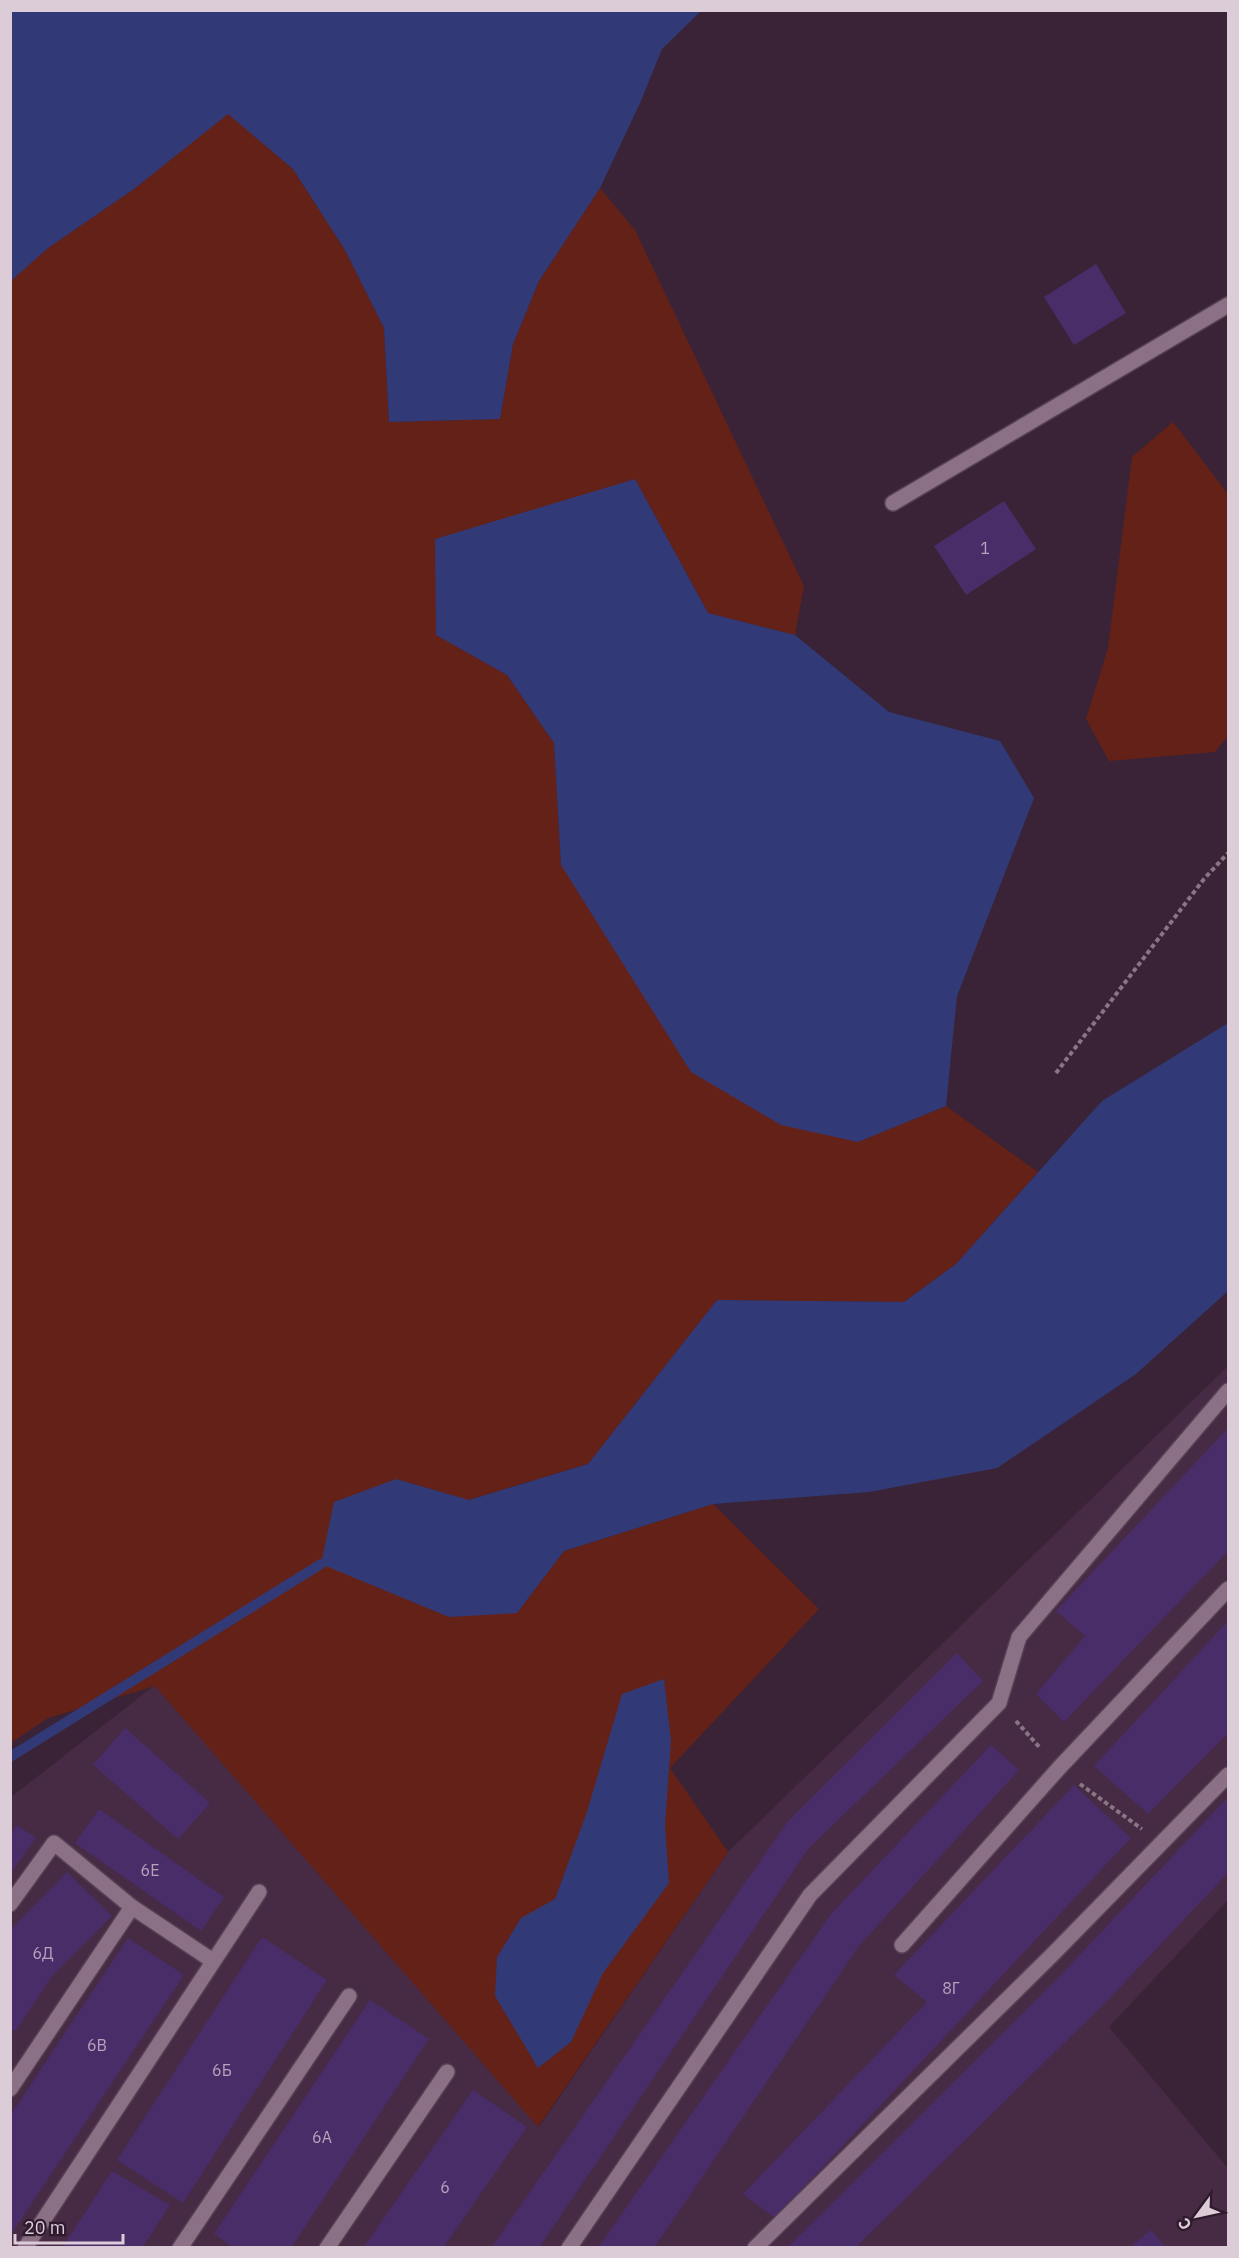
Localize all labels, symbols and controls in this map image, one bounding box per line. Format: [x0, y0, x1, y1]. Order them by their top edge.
house number: 1 [980, 538, 990, 558]
house number: 6Е [141, 1860, 159, 1880]
house number: 6Д [32, 1943, 54, 1963]
house number: 8Г [942, 1978, 960, 1998]
house number: 6В [87, 2035, 107, 2055]
house number: 6Б [212, 2060, 232, 2080]
house number: 6А [312, 2127, 332, 2147]
house number: 6 [440, 2177, 450, 2197]
north arrow [1167, 2186, 1227, 2246]
scale bar [15, 2207, 123, 2245]
text: С [1173, 2214, 1196, 2234]
text: 20 m [24, 2216, 66, 2239]

